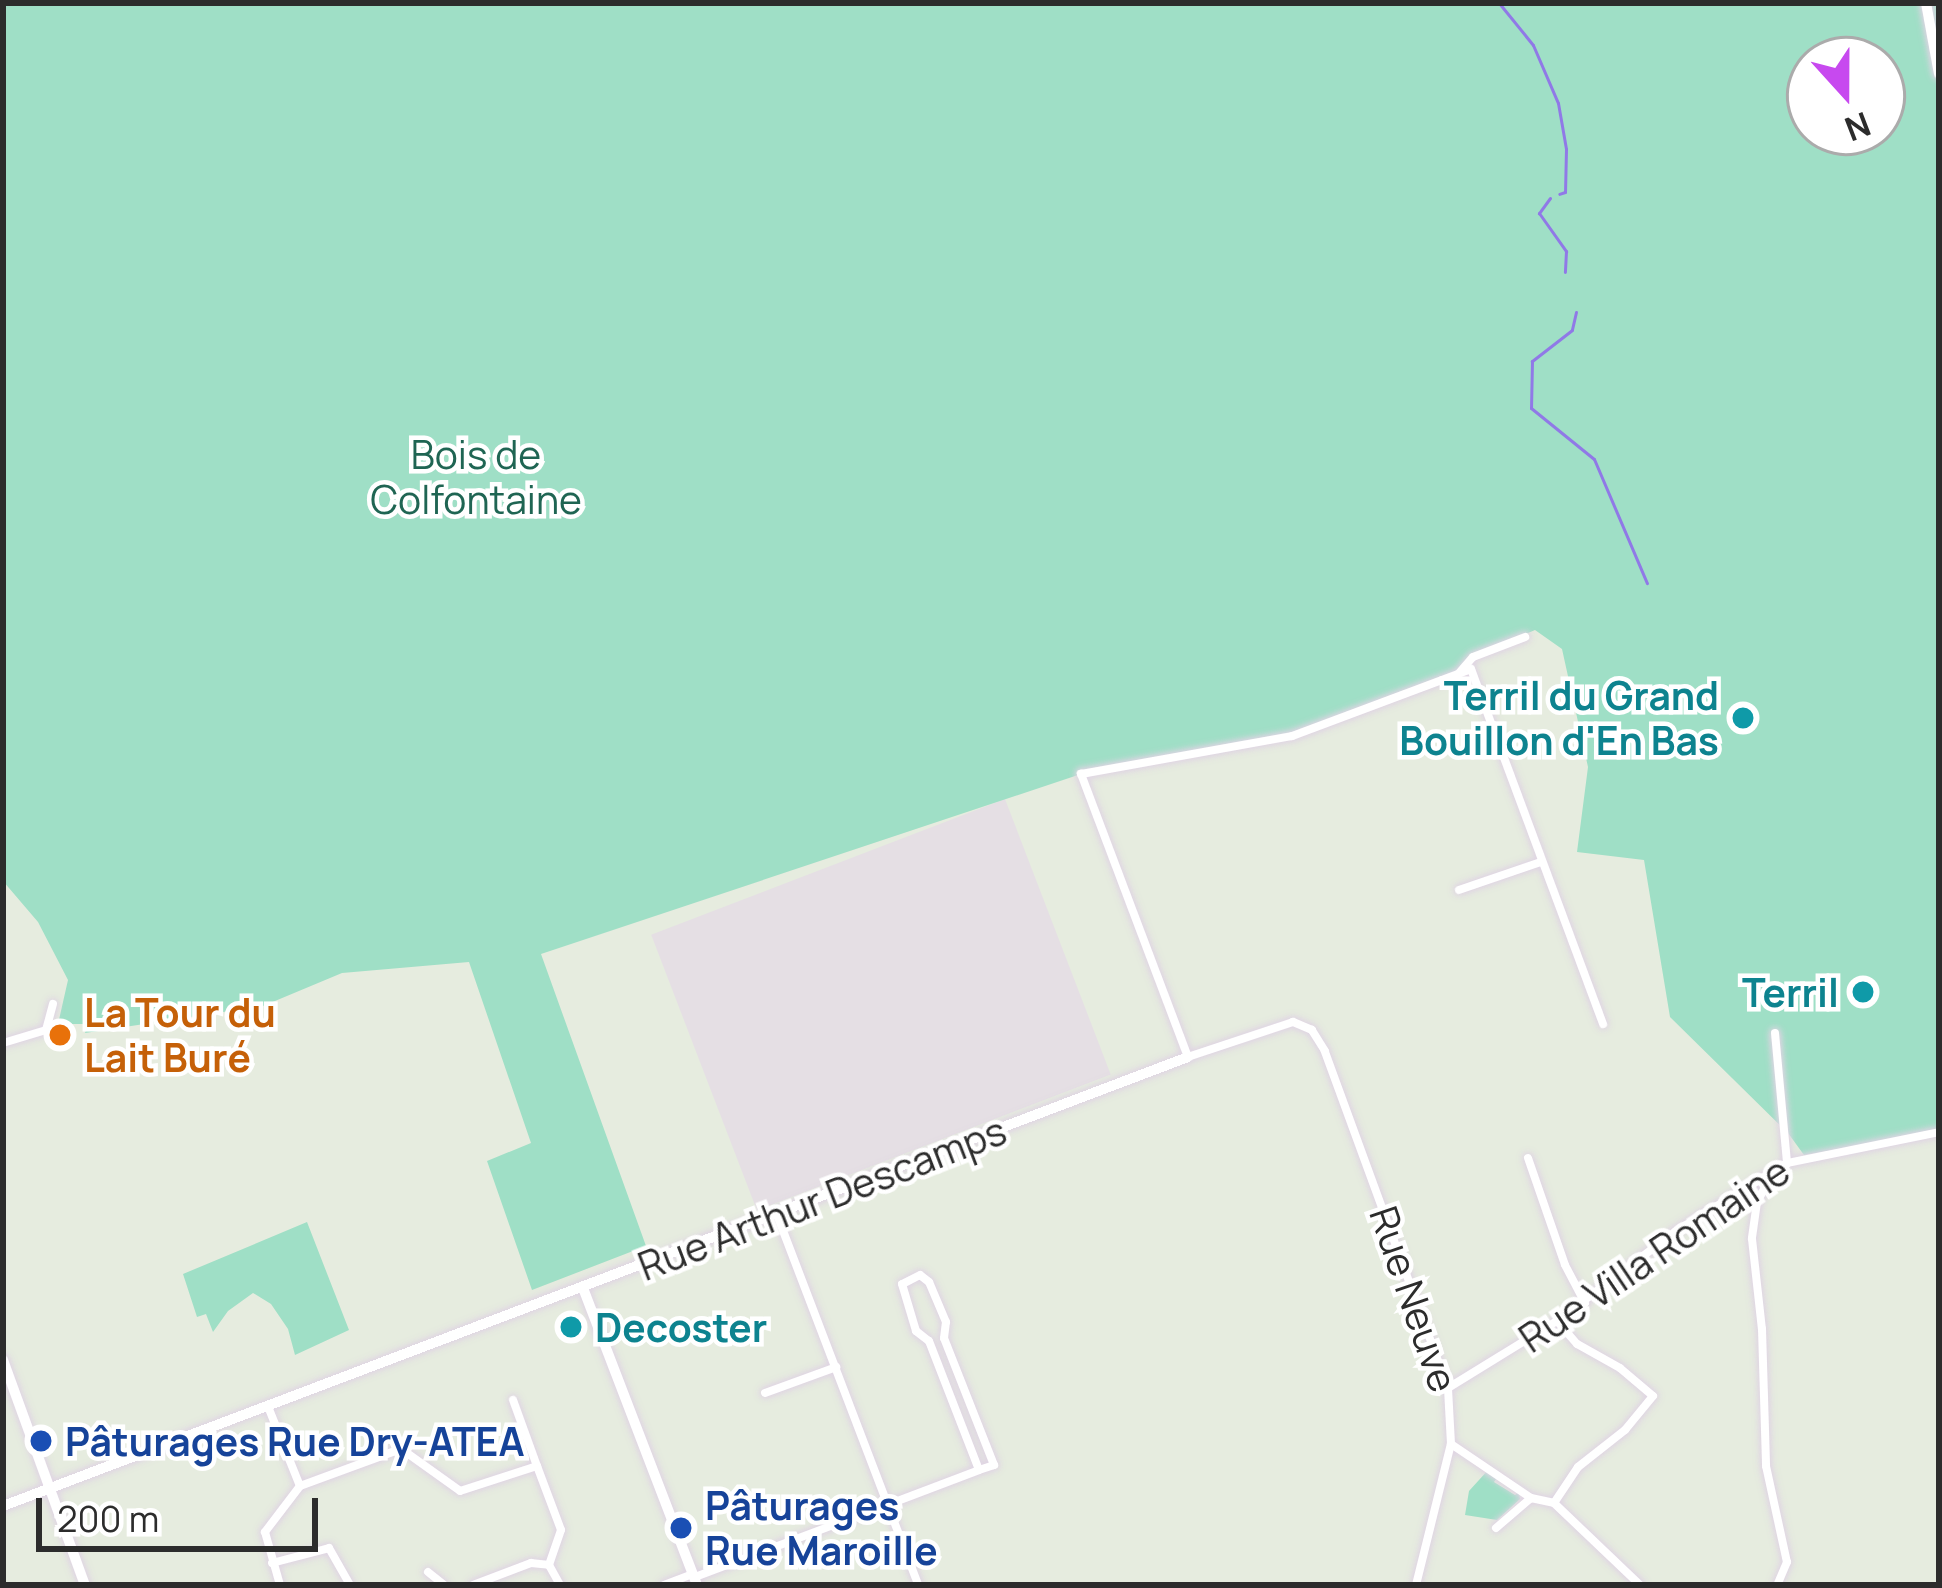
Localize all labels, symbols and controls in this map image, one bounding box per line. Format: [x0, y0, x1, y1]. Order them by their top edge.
north arrow [1786, 36, 1906, 156]
text: N [1839, 102, 1877, 153]
park label: Bois de Colfontaine [370, 432, 582, 523]
place label: Terril du Grand Bouillon d'En Bas [1399, 673, 1719, 764]
marker: Terril du Grand Bouillon d'En Bas [1730, 705, 1756, 731]
place label: Terril [1742, 969, 1839, 1015]
marker: Terril [1850, 979, 1876, 1005]
place label: La Tour du Lait Buré [84, 990, 276, 1081]
marker: La Tour du Lait Buré [47, 1022, 73, 1048]
street label: Rue Arthur Descamps [632, 1106, 1012, 1290]
street label: Rue Villa Romaine [1510, 1146, 1798, 1362]
street label: Rue Neuve [1360, 1200, 1468, 1398]
place label: Decoster [595, 1304, 767, 1350]
marker: Decoster [558, 1314, 584, 1340]
place label: Pâturages Rue Dry-ATEA [65, 1418, 525, 1464]
marker: Pâturages Rue Dry-ATEA [28, 1428, 54, 1454]
scale bar [42, 1474, 324, 1548]
place label: Pâturages Rue Maroille [705, 1483, 938, 1574]
text: 200 m [57, 1494, 159, 1543]
marker: Pâturages Rue Maroille [668, 1515, 694, 1541]

